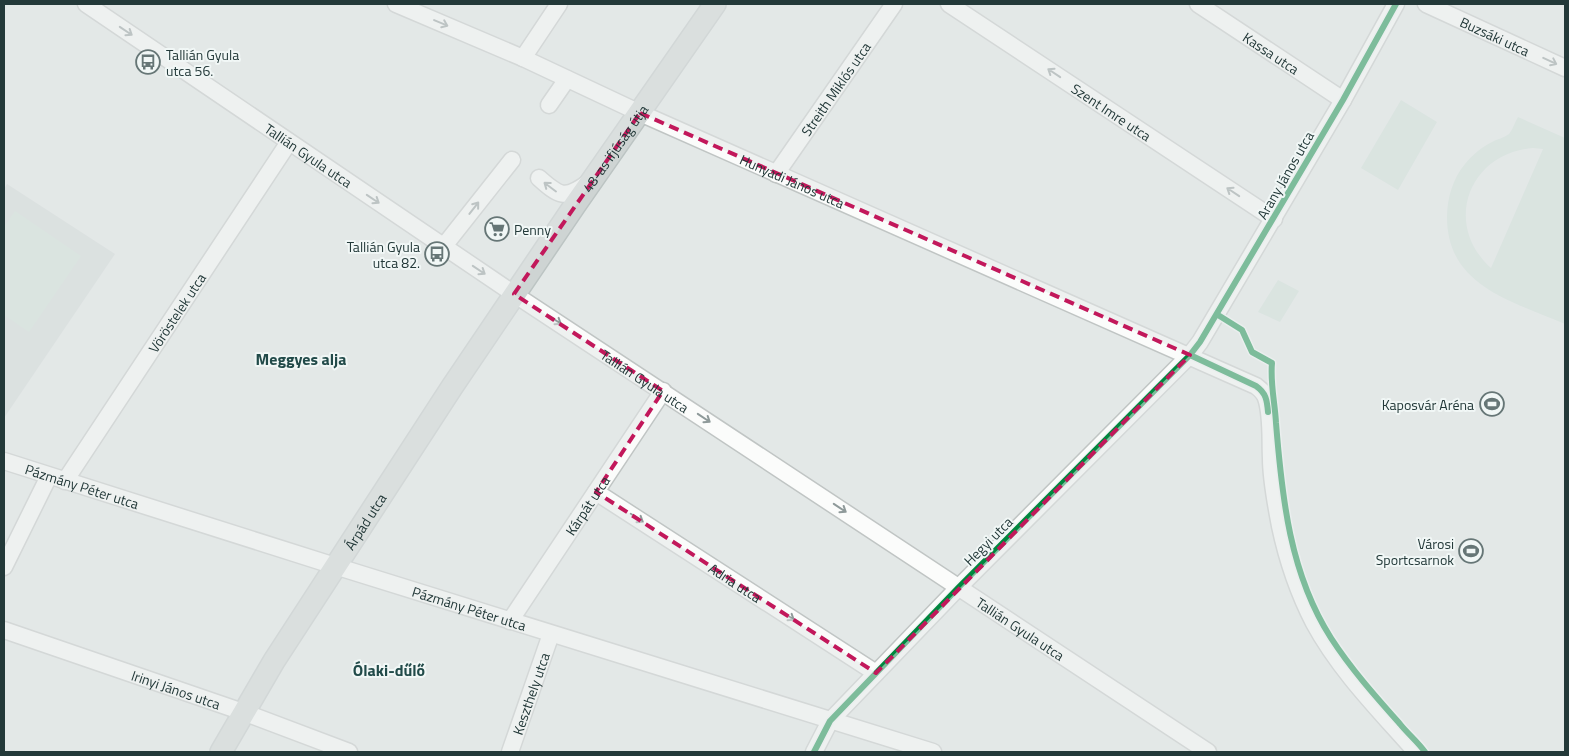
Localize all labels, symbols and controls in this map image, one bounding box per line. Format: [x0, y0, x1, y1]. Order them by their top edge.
street label: Buzsáki utca [1457, 11, 1533, 61]
one-way arrow [433, 19, 448, 28]
one-way arrow [119, 26, 133, 36]
street label: Kassa utca [1239, 26, 1304, 79]
street label: Streith Miklós utca [795, 37, 875, 140]
place label: Tallián Gyula utca 56. [166, 44, 239, 81]
bus stop icon: Tallián Gyula utca 56. [135, 49, 161, 75]
one-way arrow [1542, 57, 1557, 66]
one-way arrow [1047, 68, 1061, 79]
street label: Szent Imre utca [1067, 77, 1156, 146]
street label: 48-as ifjúság útja [577, 100, 653, 196]
street label: Tallián Gyula utca [261, 118, 357, 192]
street label: Arany János utca [1251, 127, 1319, 223]
street label: Hunyadi János utca [737, 148, 848, 213]
one-way arrow [544, 181, 557, 192]
one-way arrow [1226, 187, 1240, 197]
one-way arrow [366, 194, 380, 204]
one-way arrow [469, 202, 480, 215]
supermarket icon: Penny [484, 216, 510, 242]
place label: Penny [514, 219, 551, 240]
place label: Tallián Gyula utca 82. [347, 236, 420, 273]
bus stop icon: Tallián Gyula utca 82. [424, 241, 450, 267]
one-way arrow [472, 265, 486, 275]
street label: Vöröstelek utca [142, 269, 210, 356]
one-way arrow [548, 316, 562, 326]
street label: Tallián Gyula utca [597, 344, 693, 417]
district label: Meggyes alja [256, 347, 346, 371]
sports icon: Kaposvár Aréna [1479, 391, 1505, 417]
place label: Kaposvár Aréna [1382, 394, 1474, 415]
one-way arrow [697, 413, 711, 423]
street label: Pázmány Péter utca [23, 458, 142, 514]
street label: Kárpát utca [559, 471, 614, 539]
street label: Árpád utca [339, 489, 391, 554]
one-way arrow [832, 503, 846, 513]
street label: Hegyi utca [959, 512, 1017, 570]
one-way arrow [630, 513, 644, 523]
place label: Városi Sportcsarnok [1376, 533, 1454, 570]
sports icon: Városi Sportcsarnok [1458, 538, 1484, 564]
street label: Adria utca [705, 557, 766, 607]
street label: Pázmány Péter utca [410, 580, 529, 635]
street label: Tallián Gyula utca [972, 592, 1069, 665]
one-way arrow [781, 611, 795, 621]
street label: Keszthely utca [506, 649, 554, 737]
district label: Ólaki-dűlő [353, 658, 425, 682]
street label: Irinyi János utca [129, 664, 223, 714]

